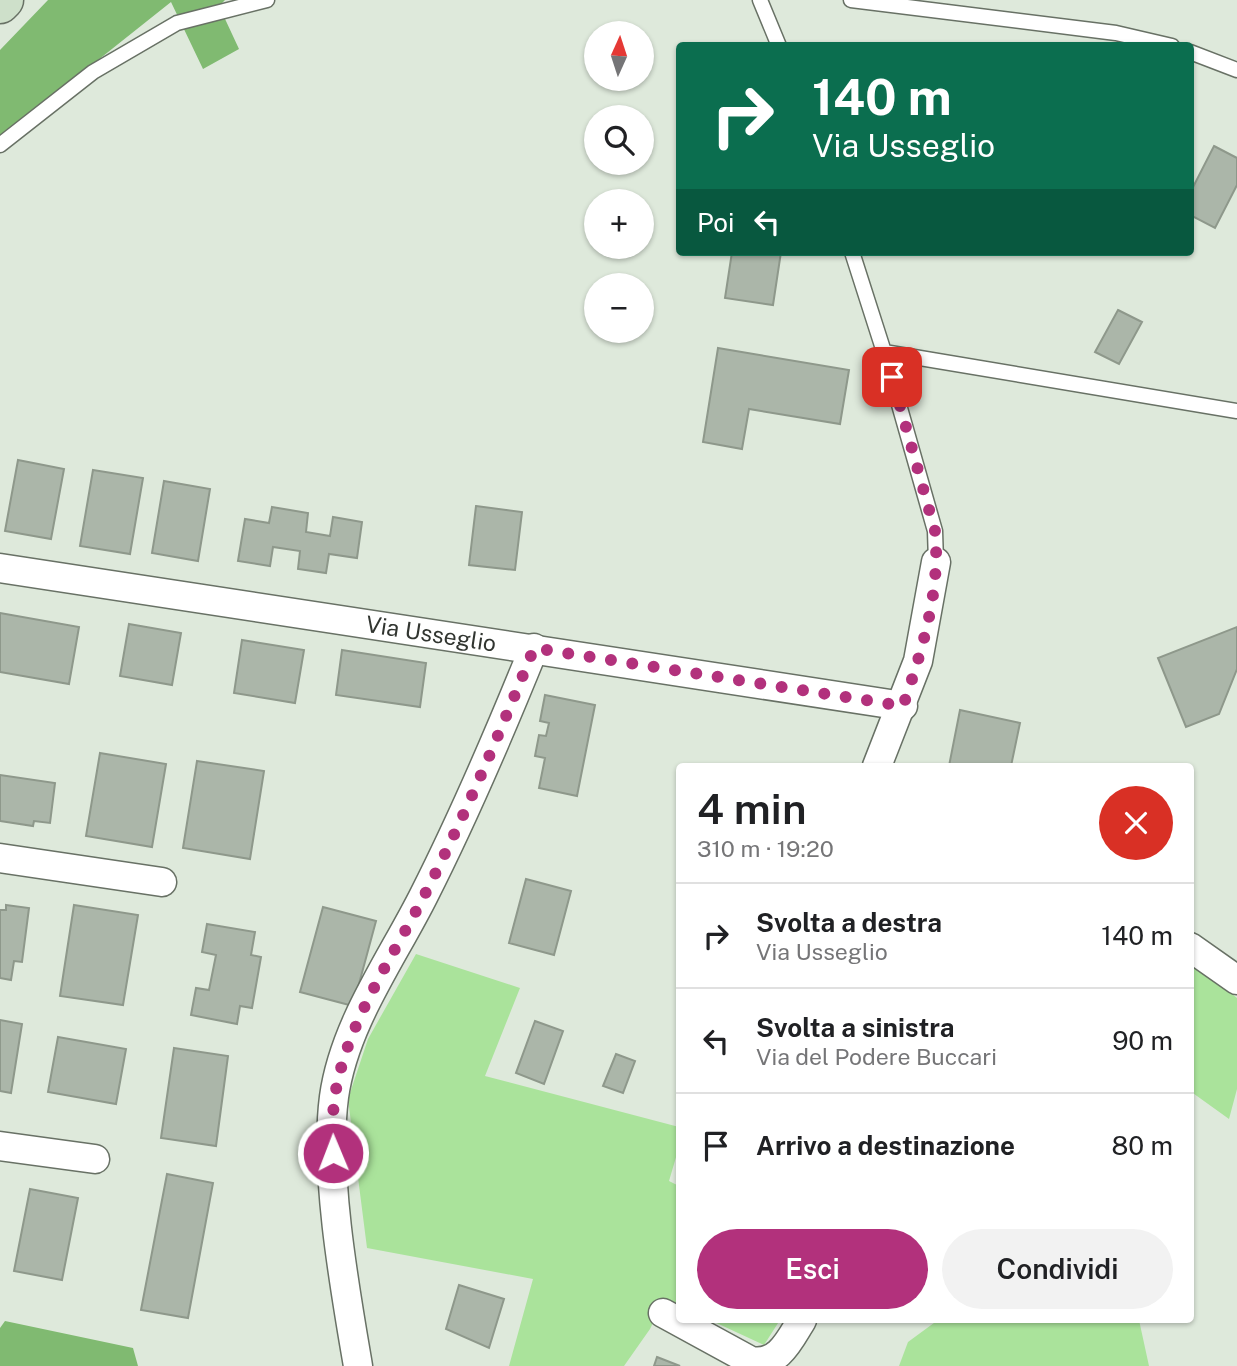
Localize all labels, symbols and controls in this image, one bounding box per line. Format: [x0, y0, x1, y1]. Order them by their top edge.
north arrow [584, 21, 654, 91]
map controls [584, 21, 654, 343]
text: 140 m [812, 68, 952, 126]
icon: right [697, 70, 788, 161]
button: search [584, 105, 654, 175]
text: Via Usseglio [812, 127, 995, 164]
button: + [584, 189, 654, 259]
icon: left [748, 203, 786, 241]
text: Poi [697, 207, 734, 238]
button: − [584, 273, 654, 343]
pin [862, 347, 922, 407]
icon: arrive [873, 358, 911, 396]
street label: Via Usseglio [364, 610, 498, 657]
text: 4 min [697, 784, 806, 833]
button: close [1099, 786, 1173, 860]
text: 310 m · 19:20 [697, 835, 834, 862]
text: Svolta a destra [756, 907, 942, 938]
icon: right [697, 917, 735, 955]
text: 140 m [1101, 920, 1173, 951]
text: Via Usseglio [756, 938, 888, 965]
text: Svolta a sinistra [756, 1012, 954, 1043]
icon: left [697, 1022, 735, 1060]
text: 90 m [1112, 1025, 1173, 1056]
text: Via del Podere Buccari [756, 1043, 997, 1070]
position arrow [296, 1116, 370, 1190]
icon: arrive [697, 1127, 735, 1165]
text: Arrivo a destinazione [756, 1130, 1015, 1161]
text: 80 m [1112, 1130, 1173, 1161]
button: Esci [697, 1229, 928, 1309]
button: Condividi [942, 1229, 1173, 1309]

